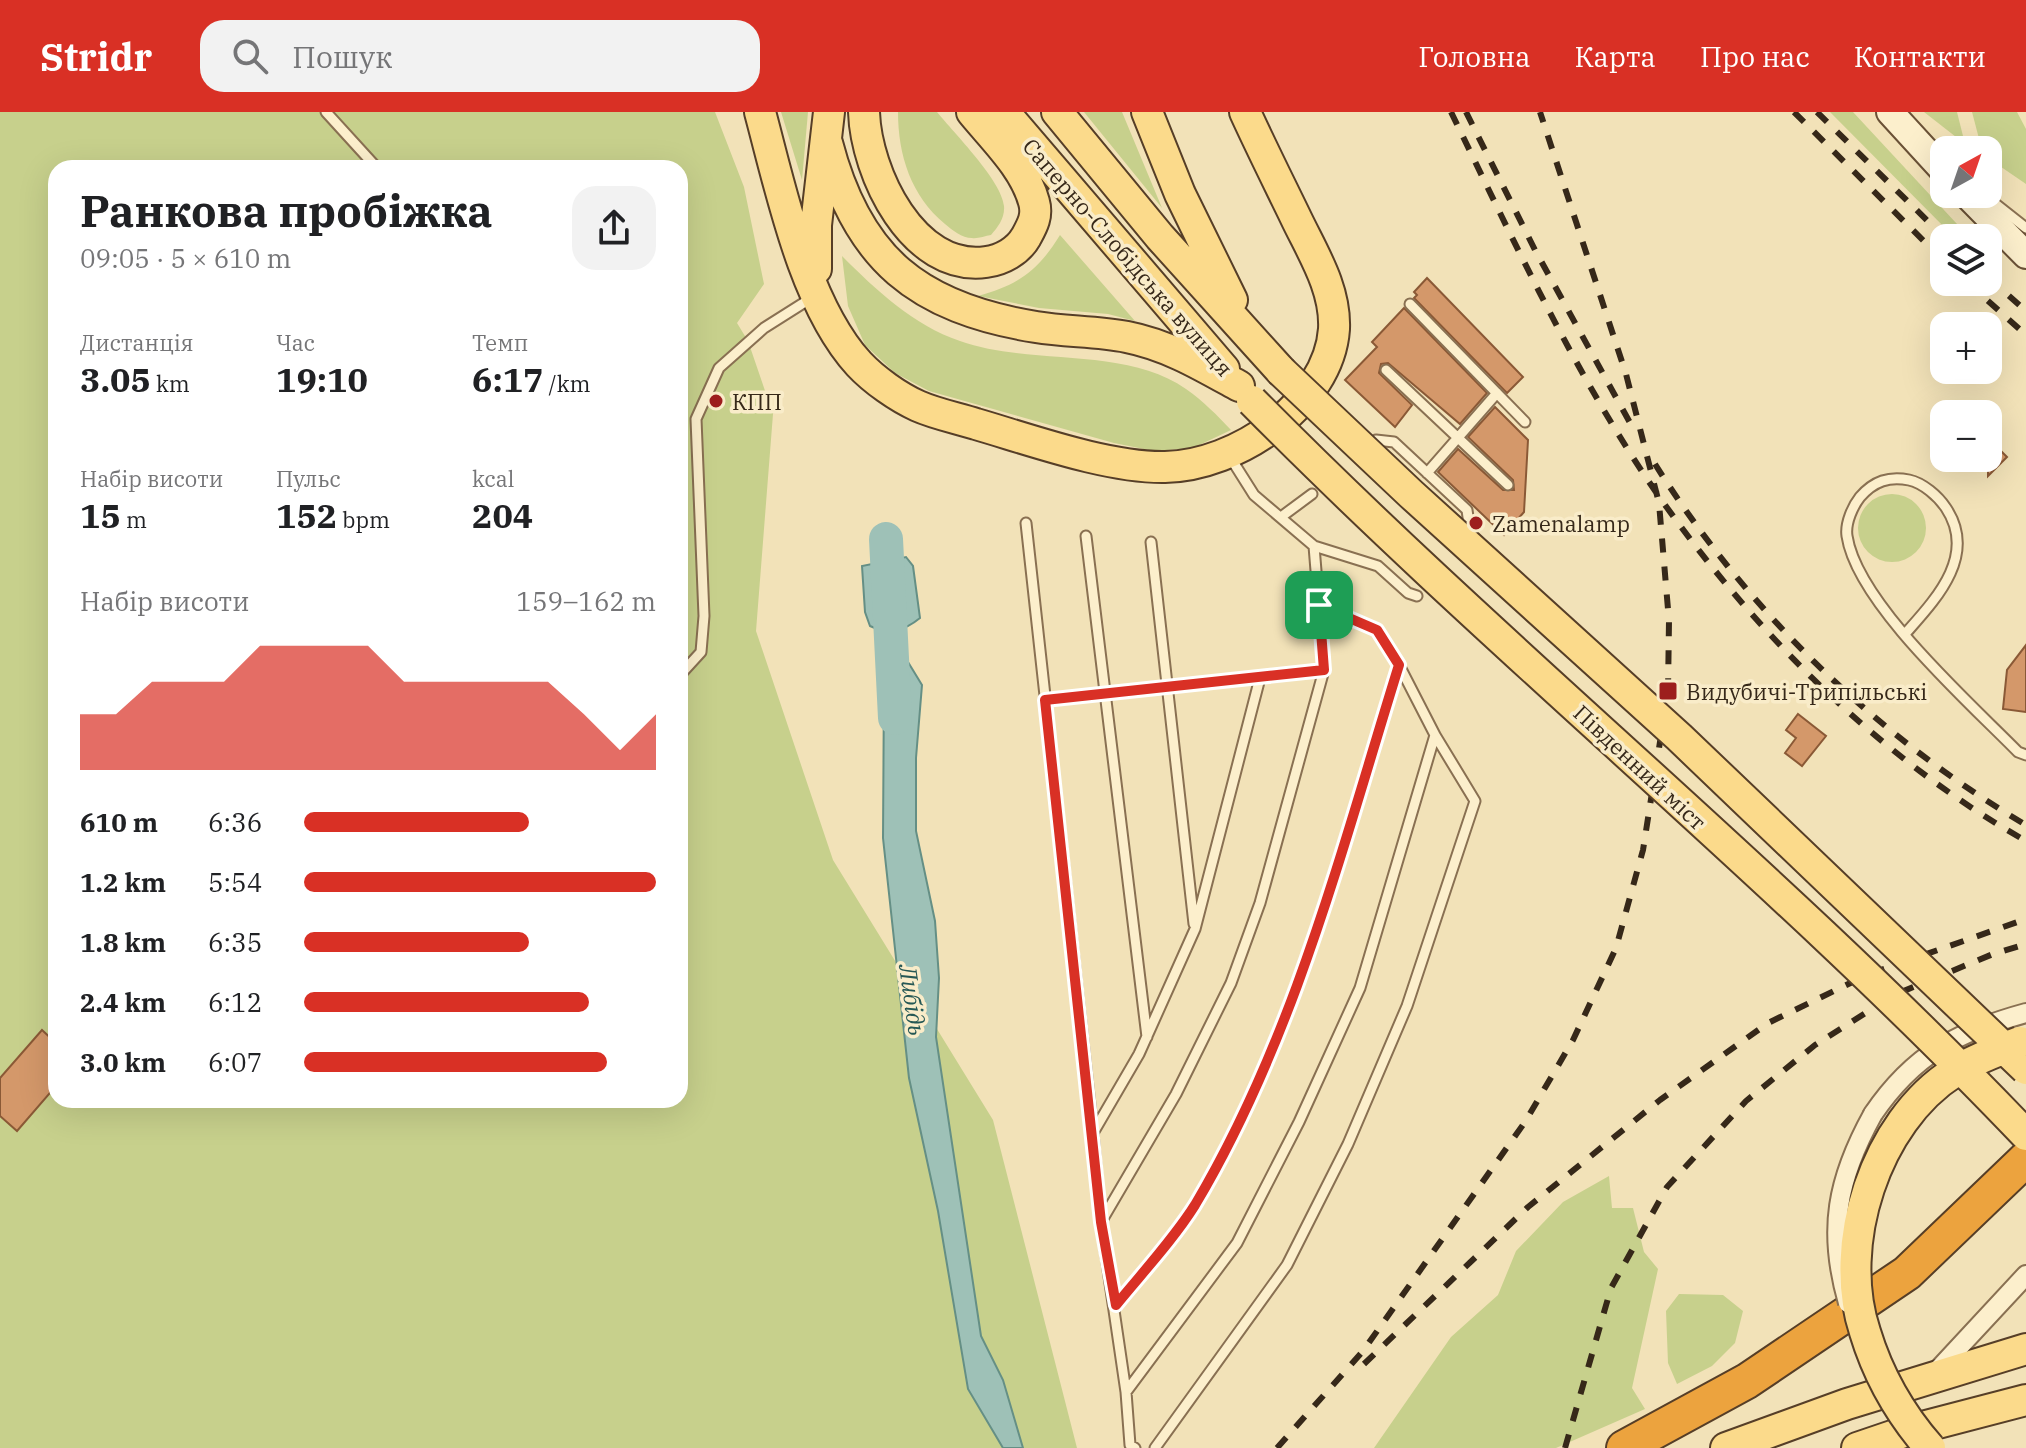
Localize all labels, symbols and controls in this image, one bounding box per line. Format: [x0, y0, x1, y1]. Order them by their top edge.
search box [200, 20, 760, 92]
text: Stridr [40, 32, 152, 81]
icon: search [228, 34, 272, 78]
text: Пошук [292, 37, 392, 76]
text: Головна [1418, 38, 1531, 75]
text: Карта [1575, 38, 1656, 75]
text: Про нас [1700, 38, 1810, 75]
text: Контакти [1854, 38, 1986, 75]
street label: Саперно-Слобідська вулиця [1017, 132, 1239, 382]
north arrow [1930, 136, 2002, 208]
map controls [1930, 136, 2002, 472]
text: Ранкова пробіжка [80, 182, 493, 239]
button: share [572, 186, 656, 270]
button: layers [1930, 224, 2002, 296]
text: 09:05 · 5 × 610 m [80, 241, 291, 275]
button: + [1930, 312, 2002, 384]
text: Дистанція [80, 328, 193, 357]
text: Час [276, 328, 315, 357]
text: Темп [472, 328, 528, 357]
text: 3.05 [80, 357, 151, 401]
text: 19:10 [276, 357, 368, 401]
text: 6:17 [472, 357, 544, 401]
text: km [151, 369, 190, 398]
text: /km [544, 369, 591, 398]
place label: КПП [732, 387, 782, 416]
marker: КПП [707, 392, 725, 410]
button: − [1930, 400, 2002, 472]
text: Набір висоти [80, 464, 223, 493]
text: Пульс [276, 464, 341, 493]
text: kcal [472, 464, 514, 493]
text: 15 [80, 493, 121, 537]
text: 152 [276, 493, 337, 537]
text: 204 [472, 493, 533, 537]
text: m [121, 505, 147, 534]
text: bpm [337, 505, 390, 534]
place label: Zamenalamp [1492, 509, 1630, 538]
marker: Zamenalamp [1467, 514, 1485, 532]
pin [1285, 571, 1353, 639]
icon: arrive [1297, 583, 1341, 627]
text: Набір висоти [80, 584, 249, 618]
text: 159–162 m [516, 584, 656, 618]
place label: Видубичі-Трипільські [1686, 677, 1927, 706]
marker: Видубичі-Трипільські [1657, 680, 1679, 702]
street label: Південний міст [1568, 698, 1712, 836]
text: 610 m [80, 805, 158, 839]
text: 6:36 [208, 805, 262, 839]
text: 1.2 km [80, 865, 166, 899]
text: 5:54 [208, 865, 262, 899]
text: 1.8 km [80, 925, 166, 959]
text: 6:35 [208, 925, 262, 959]
water label: Либідь [892, 961, 934, 1038]
text: 2.4 km [80, 985, 166, 1019]
text: 6:12 [208, 985, 262, 1019]
text: 3.0 km [80, 1045, 166, 1079]
text: 6:07 [208, 1045, 262, 1079]

